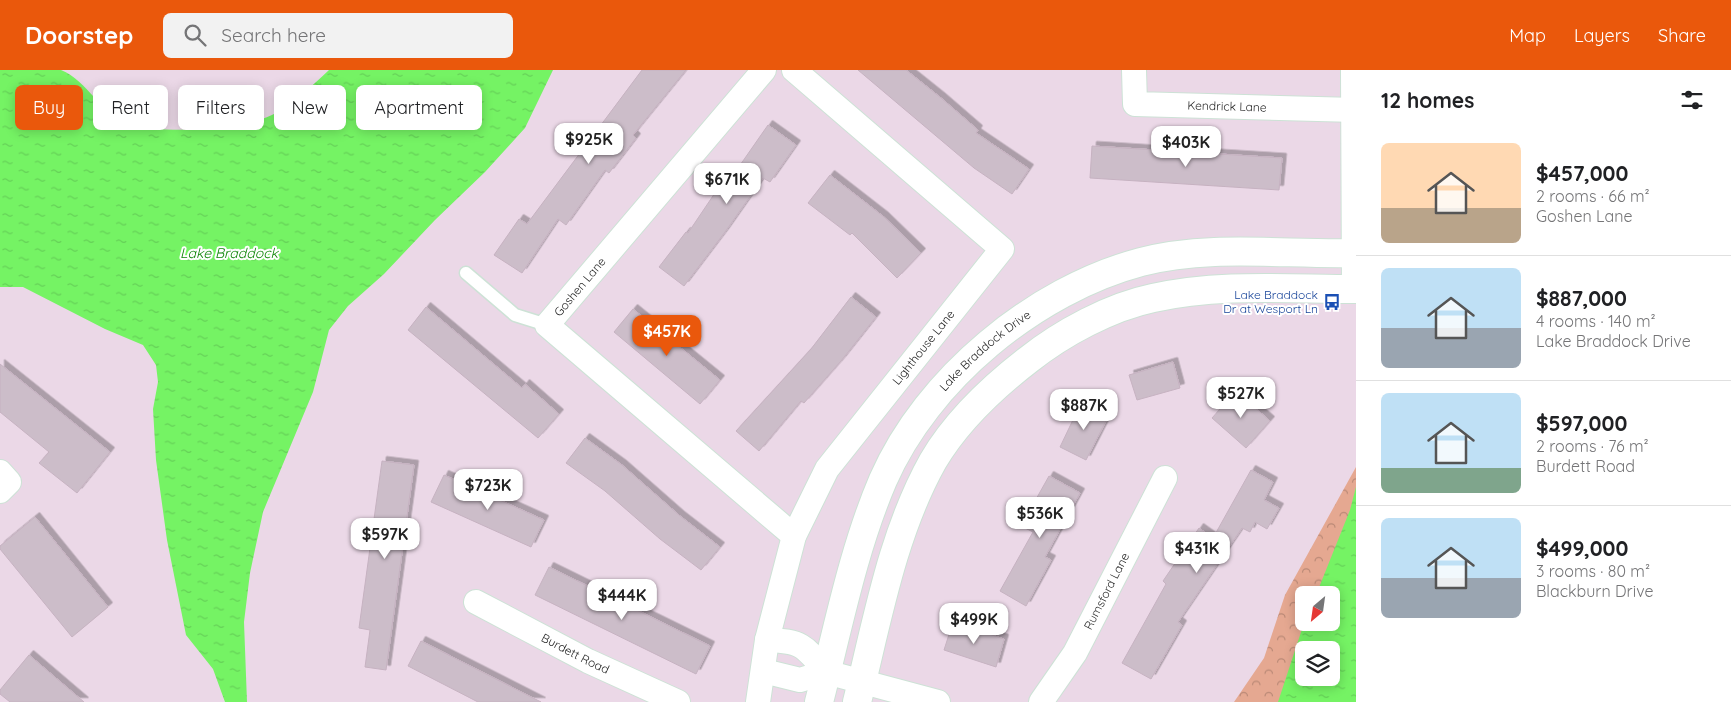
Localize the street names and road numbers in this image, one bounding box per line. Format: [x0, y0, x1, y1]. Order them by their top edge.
street label: Kendrick Lane [1187, 97, 1267, 115]
street label: Goshen Lane [551, 254, 609, 319]
street label: Lighthouse Lane [889, 307, 958, 388]
street label: Lake Braddock Drive [936, 307, 1033, 394]
street label: Rumsford Lane [1080, 550, 1132, 632]
street label: Burdett Road [539, 630, 612, 677]

